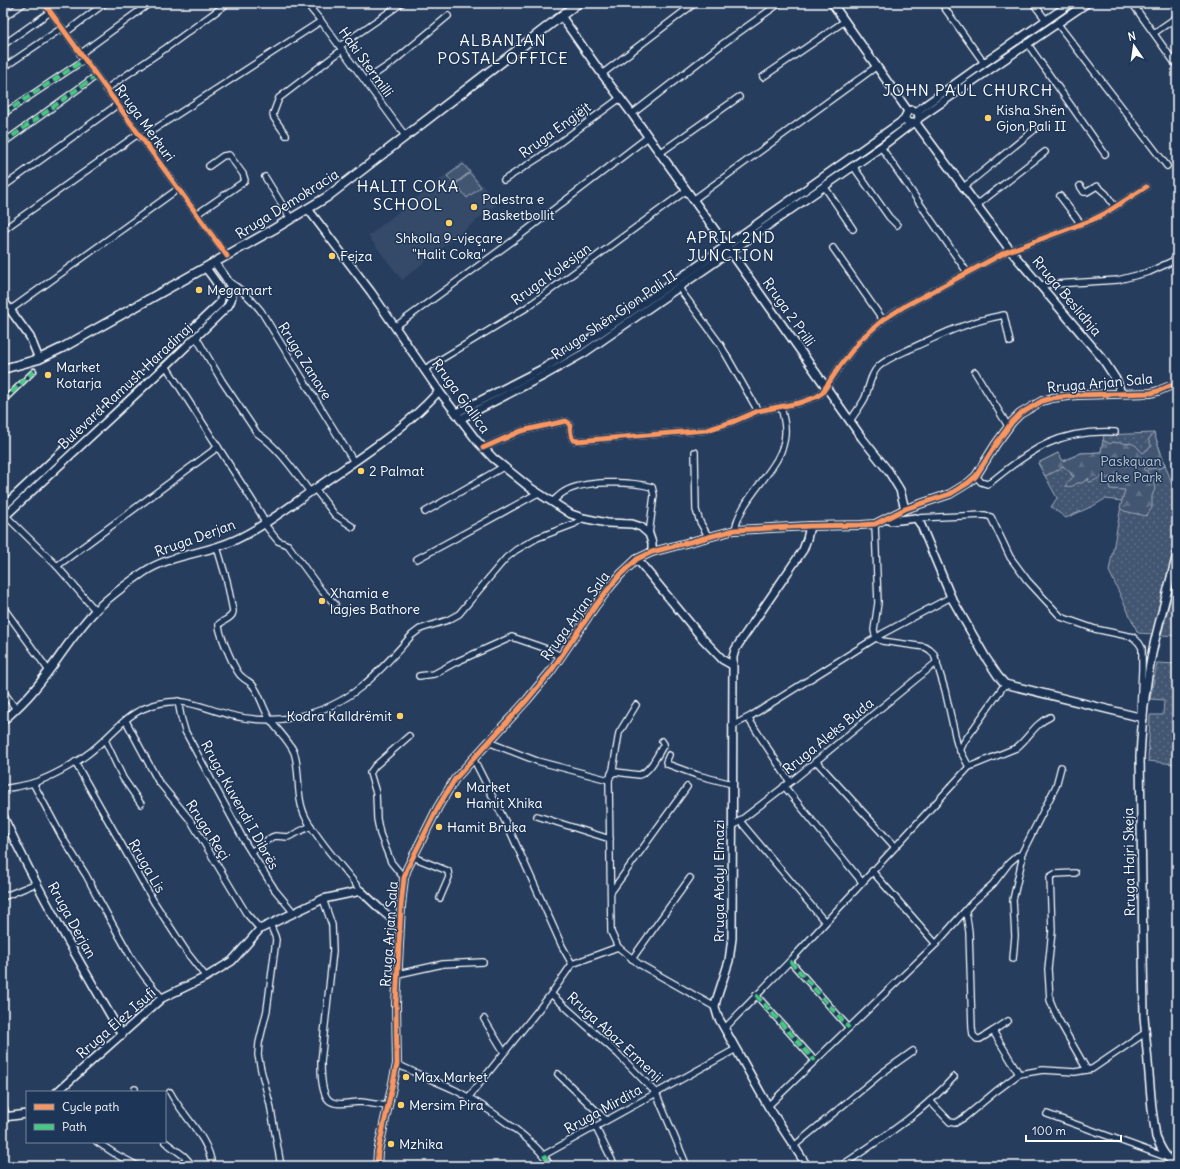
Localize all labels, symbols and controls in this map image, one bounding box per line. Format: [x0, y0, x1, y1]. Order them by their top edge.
street label: Haki Stermilli [335, 24, 397, 100]
north arrow [1114, 26, 1154, 66]
text: N [1126, 29, 1137, 44]
district label: ALBANIAN POSTAL OFFICE [437, 30, 569, 68]
district label: JOHN PAUL CHURCH [883, 80, 1053, 100]
street label: Rruga Merkuri [111, 81, 179, 165]
street label: Rruga Engjëjt [516, 98, 595, 162]
place label: Kisha Shën Gjon Pali II [996, 101, 1066, 135]
marker: Kisha Shën Gjon Pali II [983, 113, 993, 123]
street label: Rruga Demokracia [232, 165, 342, 243]
district label: HALIT COKA SCHOOL [357, 176, 459, 214]
place label: Palestra e Basketbollit [482, 190, 555, 224]
marker: Palestra e Basketbollit [469, 202, 479, 212]
marker: Shkolla 9-vjeçare "Halit Coka" [444, 218, 454, 228]
district label: APRIL 2ND JUNCTION [686, 227, 776, 265]
place label: Shkolla 9-vjeçare "Halit Coka" [395, 229, 503, 263]
street label: Rruga Kolesjan [507, 239, 595, 309]
place label: Fejza [340, 247, 372, 265]
marker: Fejza [327, 251, 337, 261]
street label: Rruga Beslidhja [1028, 252, 1106, 340]
street label: Rruga Shën Gjon Pali II [548, 266, 680, 364]
street label: Rruga 2 Prilli [759, 274, 819, 350]
place label: Megamart [207, 281, 273, 299]
marker: Megamart [194, 285, 204, 295]
street label: Bulevard Ramush Haradinaj [54, 319, 196, 453]
street label: Rruga Zanave [274, 319, 336, 403]
street label: Rruga Gjallica [428, 355, 494, 437]
place label: Market Kotarja [56, 358, 102, 392]
street label: Rruga Arjan Sala [1046, 369, 1154, 397]
marker: Market Kotarja [43, 370, 53, 380]
park label: Paskquan Lake Park [1100, 452, 1162, 486]
place label: 2 Palmat [369, 462, 424, 480]
marker: 2 Palmat [356, 466, 366, 476]
street label: Rruga Derjan [152, 515, 238, 561]
street label: Rruga Arjan Sala [537, 568, 613, 664]
place label: Xhamia e lagjes Bathore [330, 584, 420, 618]
marker: Xhamia e lagjes Bathore [317, 596, 327, 606]
street label: Rruga Aleks Buda [779, 694, 877, 778]
place label: Kodra Kalldrëmit [286, 707, 392, 725]
marker: Kodra Kalldrëmit [395, 711, 405, 721]
street label: Rruga Kuvendi I Dibrës [197, 737, 283, 873]
place label: Market Hamit Xhika [466, 778, 543, 812]
marker: Market Hamit Xhika [453, 790, 463, 800]
street label: Rruga Reçi [182, 796, 234, 864]
street label: Rruga Hajri Skeja [1119, 807, 1139, 917]
place label: Hamit Bruka [447, 818, 527, 836]
street label: Rruga Abdyl Elmazi [710, 820, 728, 942]
marker: Hamit Bruka [434, 822, 444, 832]
street label: Rruga Lis [124, 836, 170, 896]
street label: Rruga Derjan [44, 879, 100, 961]
street label: Rruga Arjan Sala [376, 880, 402, 988]
street label: Rruga Elez Isufi [73, 984, 159, 1062]
street label: Rruga Abaz Ermenji [563, 988, 667, 1086]
place label: Max Market [414, 1068, 488, 1086]
marker: Max Market [401, 1072, 411, 1082]
street label: Rruga Mirdita [561, 1080, 645, 1138]
legend [26, 1091, 166, 1143]
place label: Mersim Pira [409, 1096, 484, 1114]
text: Cycle path [62, 1099, 119, 1114]
marker: Mersim Pira [396, 1100, 406, 1110]
scale bar [1026, 1117, 1121, 1143]
text: Path [62, 1119, 87, 1134]
text: 100 m [1032, 1123, 1066, 1138]
place label: Mzhika [399, 1135, 443, 1153]
marker: Mzhika [386, 1139, 396, 1149]

